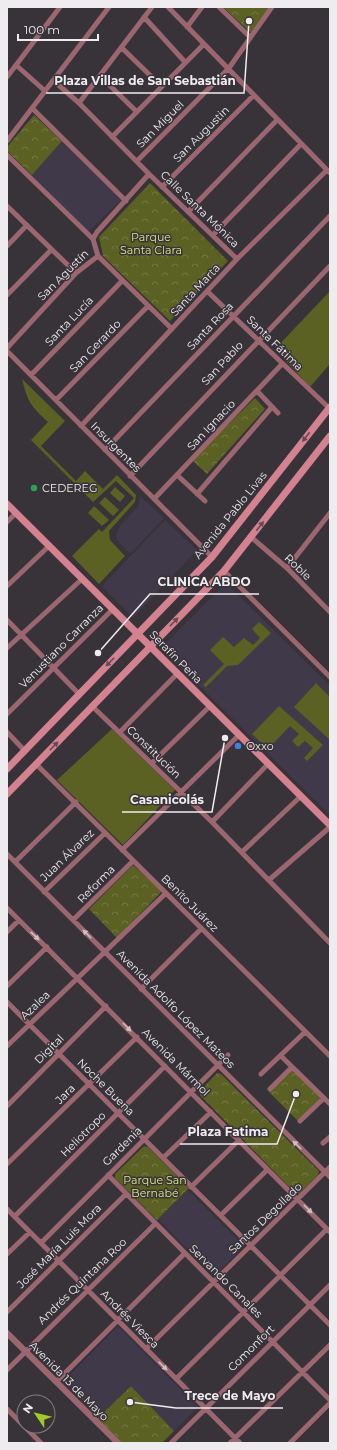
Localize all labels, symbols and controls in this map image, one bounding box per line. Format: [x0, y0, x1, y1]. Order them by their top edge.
scale bar [18, 16, 98, 42]
text: 100 m [24, 22, 60, 37]
callout: Plaza Villas de San Sebastián [46, 69, 244, 93]
text: Plaza Villas de San Sebastián [54, 73, 236, 88]
street label: San Miguel [133, 97, 187, 151]
street label: San Augustin [170, 103, 232, 165]
street label: Calle Santa Mónica [158, 168, 242, 250]
park label: Parque Santa Clara [120, 230, 182, 257]
street label: San Agustín [35, 247, 91, 303]
street label: Santa Marta [167, 261, 223, 319]
street label: Santa Lucía [42, 293, 96, 349]
street label: Santa Rosa [184, 299, 236, 353]
street label: Santa Fátima [244, 313, 306, 373]
street label: San Gerardo [66, 317, 124, 375]
street label: San Pablo [198, 338, 246, 388]
street label: San Ignacio [184, 397, 238, 453]
street label: Insurgentes [88, 419, 145, 476]
one-way arrow [302, 432, 310, 443]
street label: Avenida Pablo Livas [190, 468, 270, 562]
place label: CEDEREG [42, 481, 97, 495]
marker: CEDEREG [29, 483, 39, 493]
one-way arrow [256, 520, 265, 531]
street label: Roble [282, 551, 315, 583]
callout: CLINICA ABDO [150, 570, 259, 594]
text: CLINICA ABDO [157, 574, 251, 589]
street label: Venustiano Carranza [16, 601, 106, 691]
one-way arrow [169, 617, 178, 627]
street label: Serafín Peña [147, 628, 205, 686]
one-way arrow [105, 657, 115, 667]
street label: Constitución [124, 723, 184, 781]
place label: Oxxo [246, 739, 274, 753]
one-way arrow [49, 741, 59, 751]
marker: Oxxo [233, 741, 243, 751]
callout: Casanicolás [122, 788, 212, 812]
text: Casanicolás [130, 792, 205, 807]
street label: Juan Álvarez [36, 826, 97, 885]
street label: Reforma [74, 862, 118, 906]
street label: Benito Juárez [158, 871, 222, 935]
one-way arrow [82, 929, 92, 939]
one-way arrow [30, 931, 40, 940]
street label: Avenida Adolfo López Mateos [114, 947, 239, 1072]
street label: Azalea [17, 987, 53, 1023]
one-way arrow [122, 1022, 132, 1032]
street label: Avenida Mármol [139, 1025, 213, 1099]
street label: Digital [31, 1031, 67, 1067]
street label: Noche Buena [74, 1055, 138, 1119]
street label: Jara [51, 1081, 78, 1108]
street label: Heliotropo [57, 1108, 109, 1160]
callout: Plaza Fatima [180, 1120, 277, 1144]
street label: Gardenia [99, 1123, 145, 1169]
text: Plaza Fatima [188, 1124, 268, 1139]
one-way arrow [292, 1140, 302, 1150]
park label: Parque San Bernabé [123, 1173, 187, 1200]
street label: Santos Degollado [225, 1179, 305, 1257]
street label: José María Luis Mora [13, 1201, 104, 1292]
one-way arrow [303, 1204, 312, 1214]
street label: Andrés Quintana Roo [35, 1235, 129, 1327]
street label: Servando Canales [186, 1241, 266, 1321]
street label: Andrés Viesca [98, 1287, 162, 1351]
street label: Comonfort [225, 1321, 278, 1374]
street label: Avenida 13 de Mayo [26, 1338, 112, 1424]
one-way arrow [158, 1361, 168, 1370]
callout: Trece de Mayo [176, 1384, 283, 1408]
text: Trece de Mayo [185, 1388, 276, 1403]
north arrow [16, 1394, 56, 1434]
text: N [20, 1401, 36, 1416]

